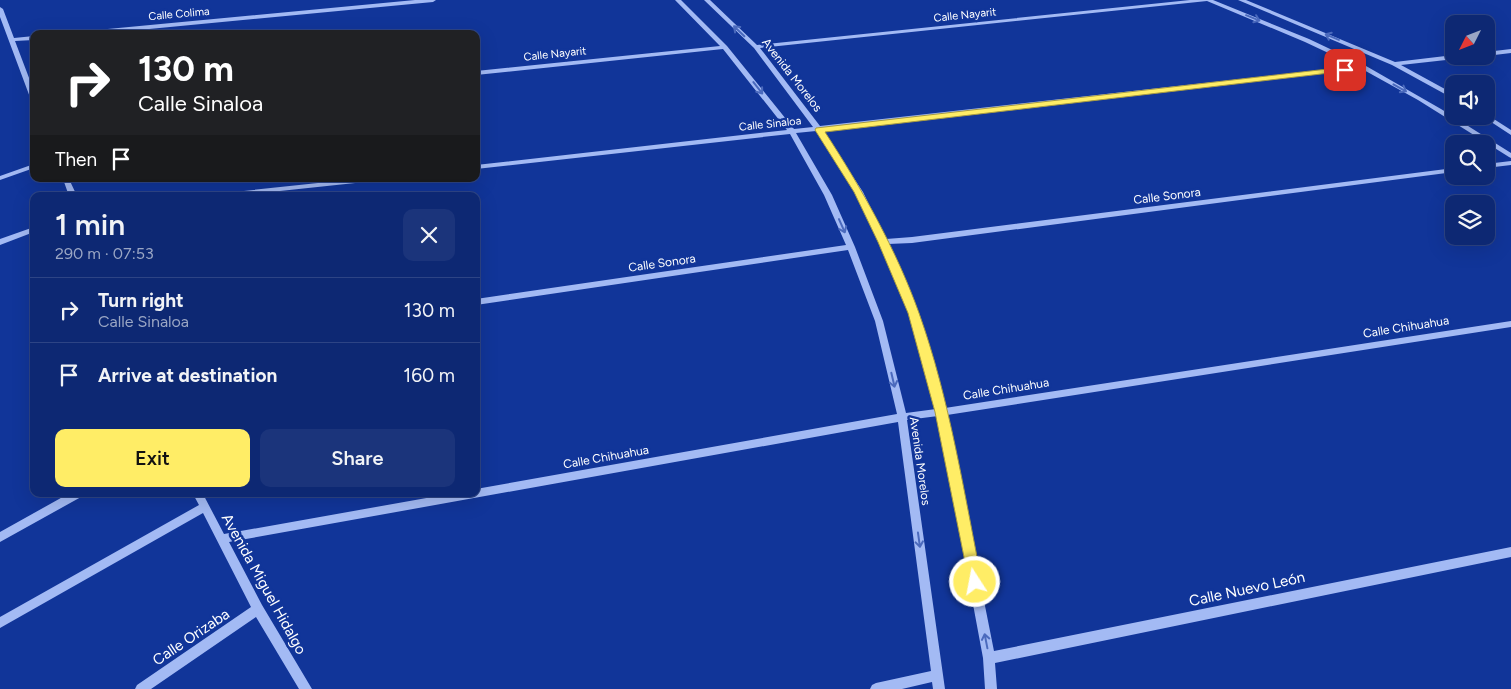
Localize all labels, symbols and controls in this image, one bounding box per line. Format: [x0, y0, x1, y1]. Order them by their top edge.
street label: Calle Colima [148, 5, 210, 23]
street label: Calle Nayarit [933, 5, 997, 25]
one-way arrow [1245, 14, 1260, 24]
north arrow [1445, 15, 1495, 65]
map controls [1445, 15, 1495, 245]
one-way arrow [733, 25, 745, 37]
one-way arrow [1325, 31, 1340, 41]
street label: Avenida Morelos [759, 36, 825, 115]
street label: Calle Nayarit [523, 44, 587, 64]
text: 130 m [138, 48, 234, 90]
pin [1324, 49, 1366, 91]
icon: right [55, 50, 120, 115]
icon: arrive [1331, 56, 1359, 84]
button: sound [1445, 75, 1495, 125]
one-way arrow [752, 81, 763, 94]
one-way arrow [1392, 83, 1407, 93]
text: Calle Sinaloa [138, 90, 263, 117]
street label: Calle Sinaloa [738, 114, 802, 134]
button: search [1445, 135, 1495, 185]
icon: arrive [107, 145, 135, 173]
text: Then [55, 148, 97, 171]
street label: Calle Sonora [1133, 185, 1201, 207]
button: layers [1445, 195, 1495, 245]
text: 1 min [55, 206, 125, 243]
button: close [403, 209, 455, 261]
one-way arrow [837, 218, 847, 233]
text: 290 m · 07:53 [55, 244, 154, 263]
street label: Calle Sonora [627, 251, 697, 275]
text: Turn right [98, 289, 184, 312]
icon: right [55, 296, 83, 324]
text: 130 m [404, 299, 455, 322]
text: Calle Sinaloa [98, 312, 189, 331]
street label: Calle Chihuahua [1362, 313, 1450, 341]
icon: arrive [55, 361, 83, 389]
text: Arrive at destination [98, 364, 277, 387]
text: 160 m [403, 364, 455, 387]
one-way arrow [889, 372, 898, 388]
street label: Calle Chihuahua [962, 375, 1050, 403]
street label: Avenida Morelos [907, 416, 933, 507]
button: Exit [55, 429, 250, 487]
button: Share [260, 429, 455, 487]
street label: Calle Chihuahua [562, 443, 650, 471]
street label: Avenida Miguel Hidalgo [218, 510, 310, 658]
one-way arrow [914, 532, 924, 548]
position arrow [948, 555, 1000, 607]
street label: Calle Nuevo León [1187, 568, 1307, 610]
street label: Calle Orizaba [149, 605, 233, 669]
one-way arrow [981, 633, 990, 649]

